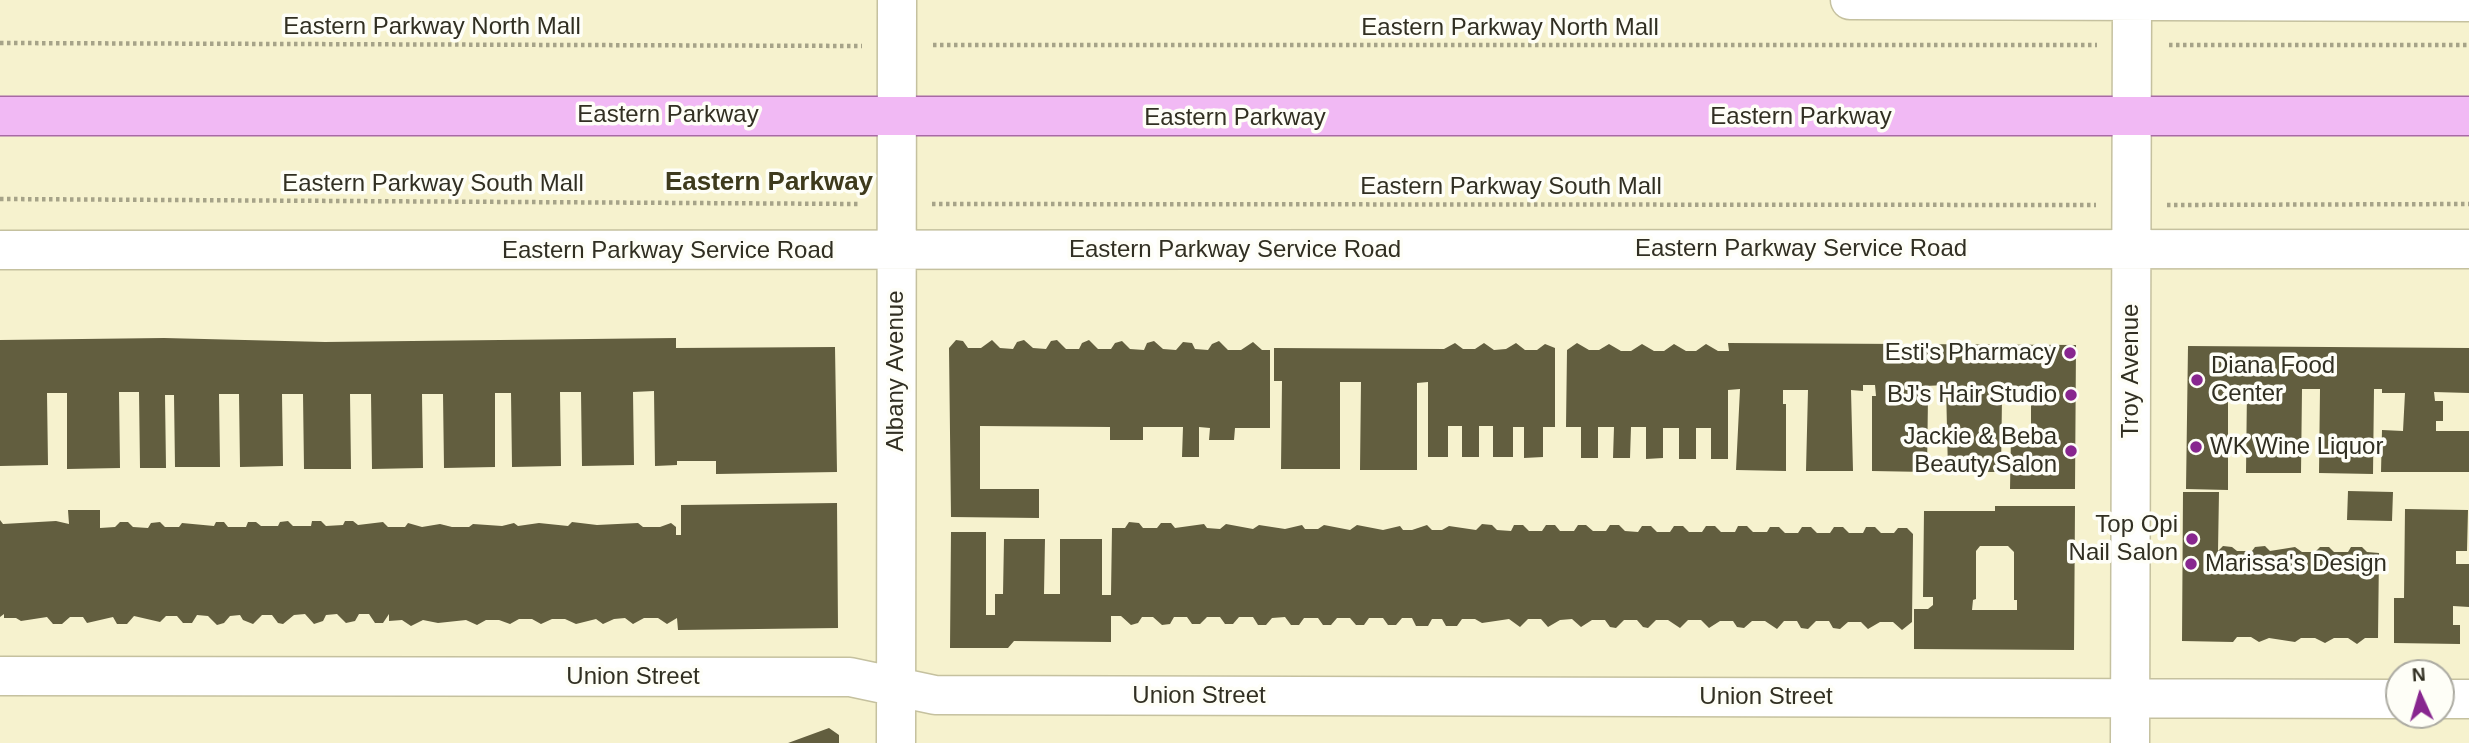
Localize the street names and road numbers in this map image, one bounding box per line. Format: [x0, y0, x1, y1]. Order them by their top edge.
street label: Eastern Parkway North Mall [283, 13, 581, 41]
street label: Eastern Parkway North Mall [1361, 14, 1659, 42]
street label: Eastern Parkway [577, 101, 759, 129]
street label: Eastern Parkway [1710, 103, 1892, 131]
street label: Eastern Parkway [1144, 104, 1326, 132]
street label: Eastern Parkway South Mall [282, 170, 584, 198]
street label: Eastern Parkway South Mall [1360, 173, 1662, 201]
street label: Eastern Parkway Service Road [1635, 235, 1967, 263]
street label: Eastern Parkway Service Road [1069, 236, 1401, 264]
street label: Eastern Parkway Service Road [502, 237, 834, 265]
street label: Albany Avenue [882, 290, 910, 452]
street label: Troy Avenue [2117, 304, 2145, 438]
street label: Union Street [566, 663, 700, 691]
street label: Union Street [1132, 682, 1266, 710]
street label: Union Street [1699, 683, 1833, 711]

